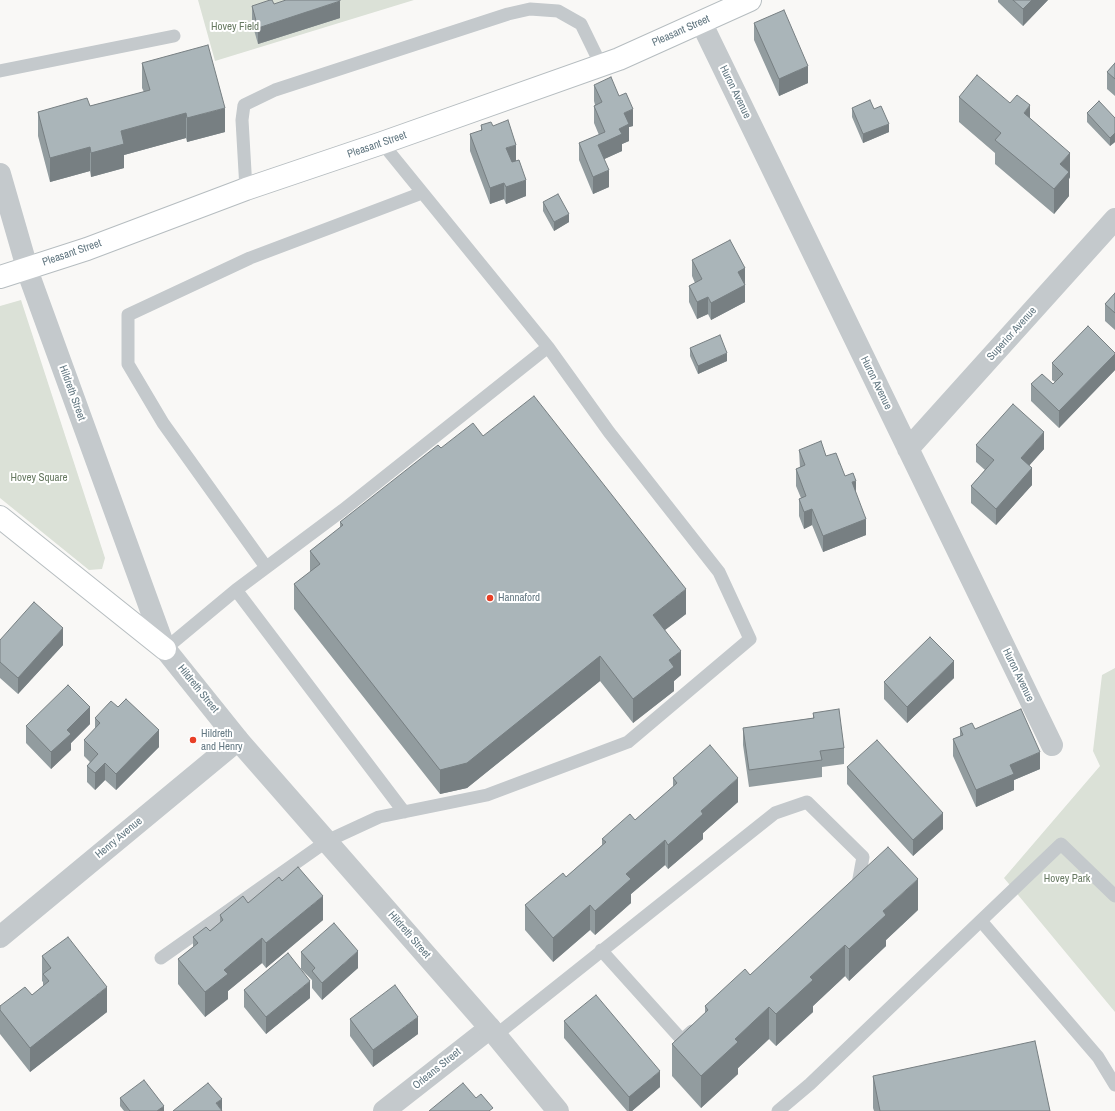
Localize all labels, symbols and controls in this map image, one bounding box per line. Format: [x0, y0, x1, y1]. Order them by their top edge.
street label: Pleasant Street [650, 12, 712, 50]
park label: Hovey Field [211, 20, 259, 34]
street label: Huron Avenue [716, 63, 754, 121]
street label: Pleasant Street [346, 129, 408, 161]
street label: Pleasant Street [41, 237, 103, 269]
street label: Superior Avenue [984, 304, 1040, 364]
street label: Huron Avenue [857, 354, 895, 412]
street label: Hildreth Street [56, 363, 88, 423]
park label: Hovey Square [10, 471, 68, 485]
place label: Hannaford [498, 591, 540, 605]
marker: Hannaford [485, 593, 495, 603]
street label: Huron Avenue [999, 646, 1037, 704]
street label: Hildreth Street [175, 662, 221, 716]
place label: Hildreth and Henry [201, 727, 243, 753]
marker: Hildreth and Henry [188, 735, 198, 745]
street label: Henry Avenue [93, 815, 145, 861]
park label: Hovey Park [1044, 872, 1090, 886]
street label: Hildreth Street [385, 909, 433, 961]
street label: Orleans Street [410, 1046, 464, 1092]

